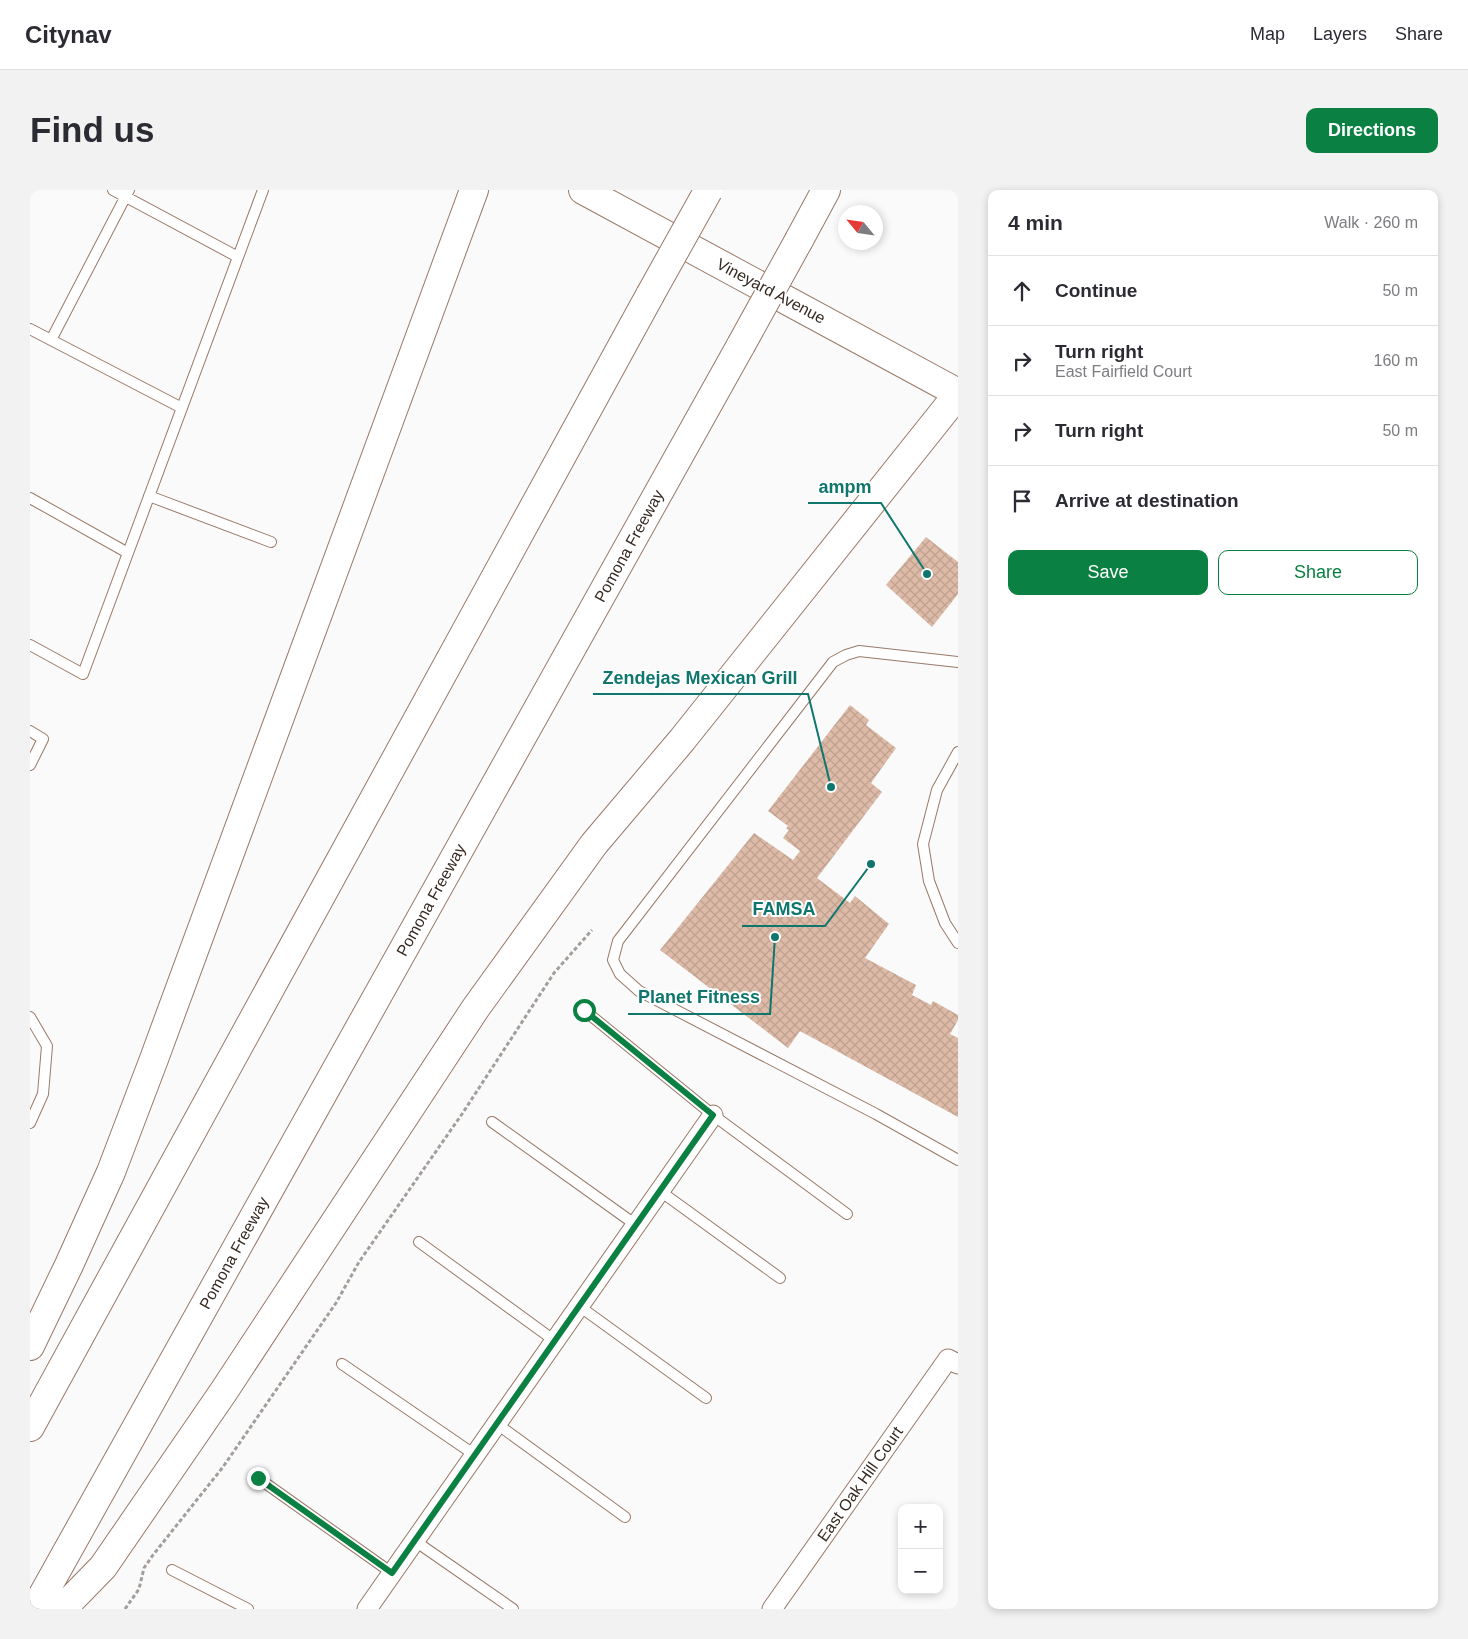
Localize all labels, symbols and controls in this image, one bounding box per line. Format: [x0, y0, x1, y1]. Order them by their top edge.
text: Citynav [25, 21, 112, 48]
text: Map [1250, 24, 1285, 44]
text: Layers [1313, 24, 1367, 44]
text: Share [1395, 24, 1443, 44]
button: Directions [1306, 108, 1438, 153]
text: Find us [30, 110, 154, 149]
north arrow [838, 205, 883, 250]
text: 4 min [1008, 211, 1063, 234]
text: Walk · 260 m [1324, 214, 1418, 231]
street label: Vineyard Avenue [714, 255, 828, 327]
icon: ahead [1008, 277, 1036, 305]
text: Continue [1055, 280, 1137, 301]
text: 50 m [1382, 282, 1418, 299]
text: Turn right [1055, 341, 1143, 362]
icon: right [1008, 347, 1036, 375]
text: 160 m [1374, 352, 1418, 369]
text: East Fairfield Court [1055, 363, 1192, 380]
icon: right [1008, 417, 1036, 445]
text: Turn right [1055, 420, 1143, 441]
text: 50 m [1382, 422, 1418, 439]
callout: ampm [808, 470, 881, 503]
text: ampm [818, 477, 872, 497]
street label: Pomona Freeway [591, 487, 667, 605]
icon: arrive [1008, 487, 1036, 515]
text: Arrive at destination [1055, 490, 1239, 511]
button: Save [1008, 550, 1208, 595]
button: Share [1218, 550, 1418, 595]
callout: Zendejas Mexican Grill [593, 661, 808, 694]
text: Zendejas Mexican Grill [602, 668, 798, 688]
street label: Pomona Freeway [393, 841, 469, 959]
callout: FAMSA [742, 893, 825, 926]
text: FAMSA [753, 899, 816, 919]
callout: Planet Fitness [628, 981, 770, 1014]
text: Planet Fitness [638, 987, 760, 1007]
route start [573, 999, 596, 1022]
street label: Pomona Freeway [196, 1194, 272, 1312]
street label: East Oak Hill Court [814, 1423, 906, 1545]
route end [247, 1467, 270, 1490]
map controls [898, 1504, 943, 1594]
button: + [898, 1504, 943, 1549]
button: − [898, 1549, 943, 1594]

